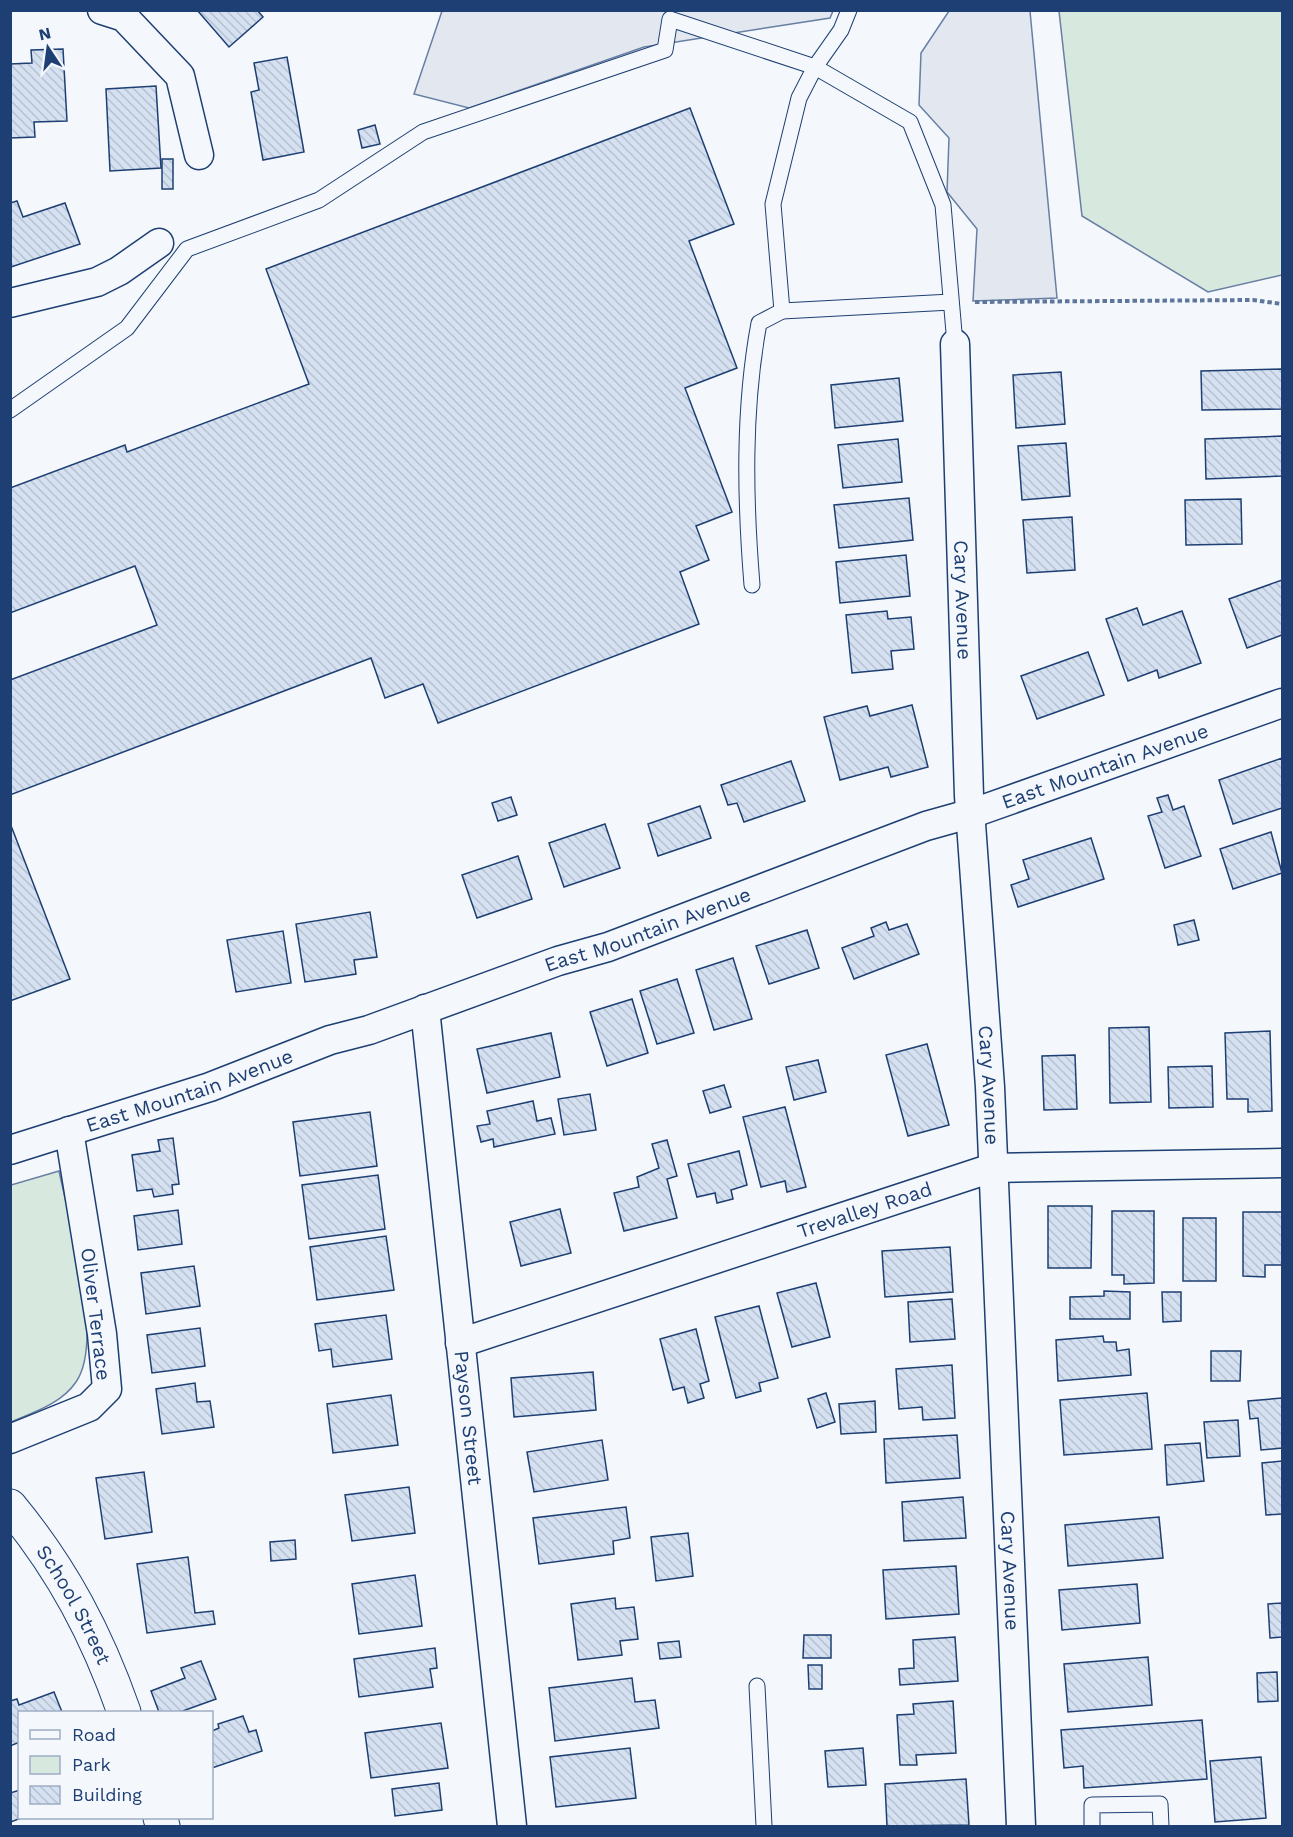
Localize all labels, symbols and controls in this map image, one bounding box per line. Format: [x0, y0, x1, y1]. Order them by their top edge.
north arrow [18, 18, 78, 78]
text: N [37, 23, 53, 44]
street label: Cary Avenue [949, 540, 977, 660]
street label: East Mountain Avenue [998, 718, 1211, 814]
street label: East Mountain Avenue [541, 882, 754, 977]
street label: Cary Avenue [974, 1024, 1004, 1145]
street label: East Mountain Avenue [83, 1044, 296, 1137]
street label: Trevalley Road [794, 1177, 935, 1243]
street label: Oliver Terrace [76, 1246, 116, 1382]
street label: Payson Street [449, 1349, 488, 1487]
street label: Cary Avenue [996, 1510, 1025, 1631]
street label: School Street [31, 1540, 116, 1668]
legend [18, 1711, 213, 1819]
text: Road [72, 1724, 116, 1745]
text: Park [72, 1754, 111, 1775]
text: Building [72, 1784, 142, 1805]

